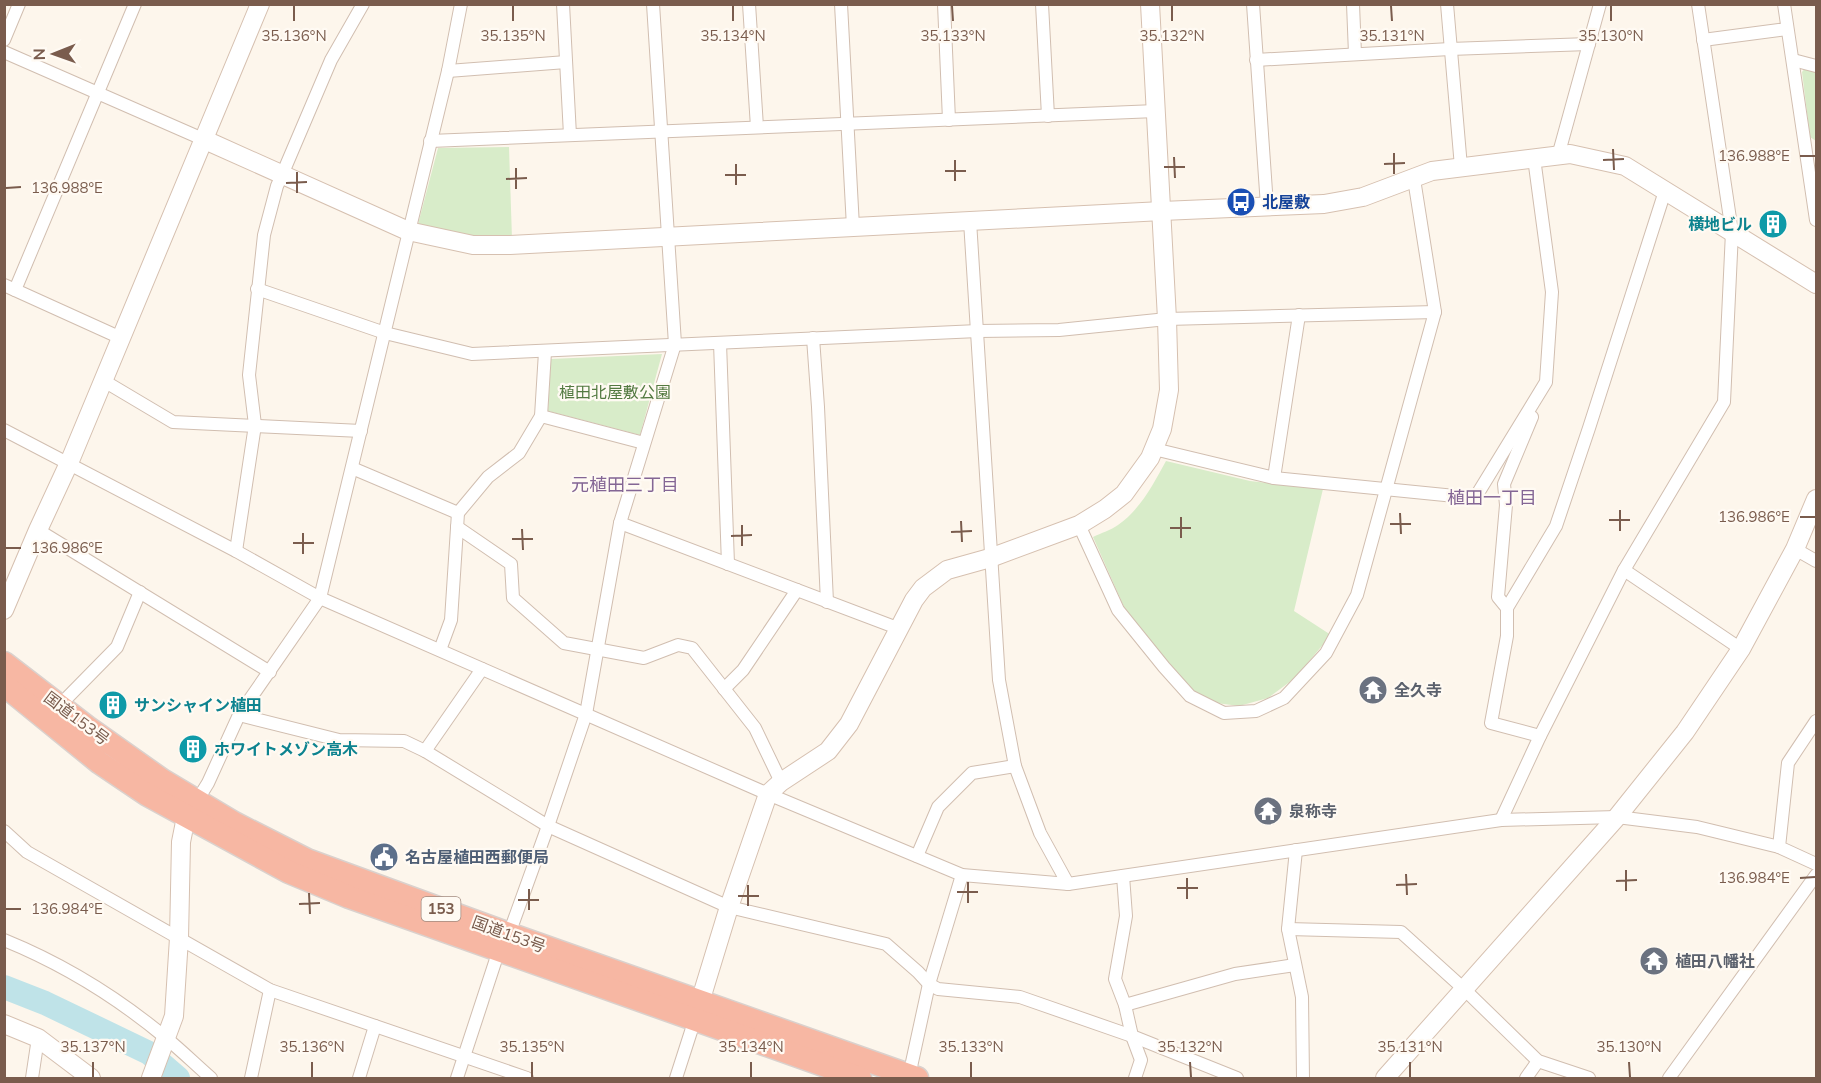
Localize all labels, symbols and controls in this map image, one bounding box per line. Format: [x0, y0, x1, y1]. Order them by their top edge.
north arrow [24, 24, 84, 84]
text: 35.136°N [261, 26, 327, 45]
text: 35.135°N [480, 26, 546, 45]
text: 35.134°N [700, 26, 766, 45]
text: 35.133°N [920, 26, 986, 45]
text: 35.132°N [1139, 26, 1205, 45]
text: 35.131°N [1359, 26, 1425, 45]
text: 35.130°N [1578, 26, 1644, 45]
text: N [29, 48, 49, 60]
text: 136.988°E [1718, 146, 1790, 165]
text: 136.988°E [31, 178, 103, 197]
bus stop icon: 北屋敷 [1225, 186, 1257, 218]
place label: 北屋敷 [1262, 192, 1310, 212]
building icon: 横地ビル [1757, 208, 1789, 240]
place label: 横地ビル [1688, 214, 1752, 234]
park label: 植田北屋敷公園 [559, 382, 671, 402]
district label: 元植田三丁目 [571, 473, 679, 496]
district label: 植田一丁目 [1447, 486, 1537, 509]
text: 136.986°E [1718, 507, 1790, 526]
text: 136.986°E [31, 538, 103, 557]
temple icon: 全久寺 [1357, 674, 1389, 706]
place label: 全久寺 [1394, 680, 1442, 700]
street label: 国道153号 [40, 687, 114, 749]
building icon: サンシャイン植田 [97, 689, 129, 721]
place label: サンシャイン植田 [134, 695, 262, 715]
building icon: ホワイトメゾン高木 [177, 733, 209, 765]
place label: ホワイトメゾン高木 [214, 739, 358, 759]
temple icon: 泉称寺 [1252, 795, 1284, 827]
place label: 泉称寺 [1289, 801, 1337, 821]
public building icon: 名古屋植田西郵便局 [368, 841, 400, 873]
place label: 名古屋植田西郵便局 [405, 847, 549, 867]
text: 136.984°E [1718, 868, 1790, 887]
road number: 153 [422, 897, 460, 921]
text: 136.984°E [31, 899, 103, 918]
street label: 国道153号 [469, 911, 549, 957]
temple icon: 植田八幡社 [1638, 945, 1670, 977]
place label: 植田八幡社 [1675, 951, 1755, 971]
text: 35.137°N [60, 1037, 126, 1056]
text: 35.136°N [279, 1037, 345, 1056]
text: 35.135°N [499, 1037, 565, 1056]
text: 35.134°N [718, 1037, 784, 1056]
text: 35.133°N [938, 1037, 1004, 1056]
text: 35.132°N [1157, 1037, 1223, 1056]
text: 35.131°N [1377, 1037, 1443, 1056]
text: 35.130°N [1596, 1037, 1662, 1056]

